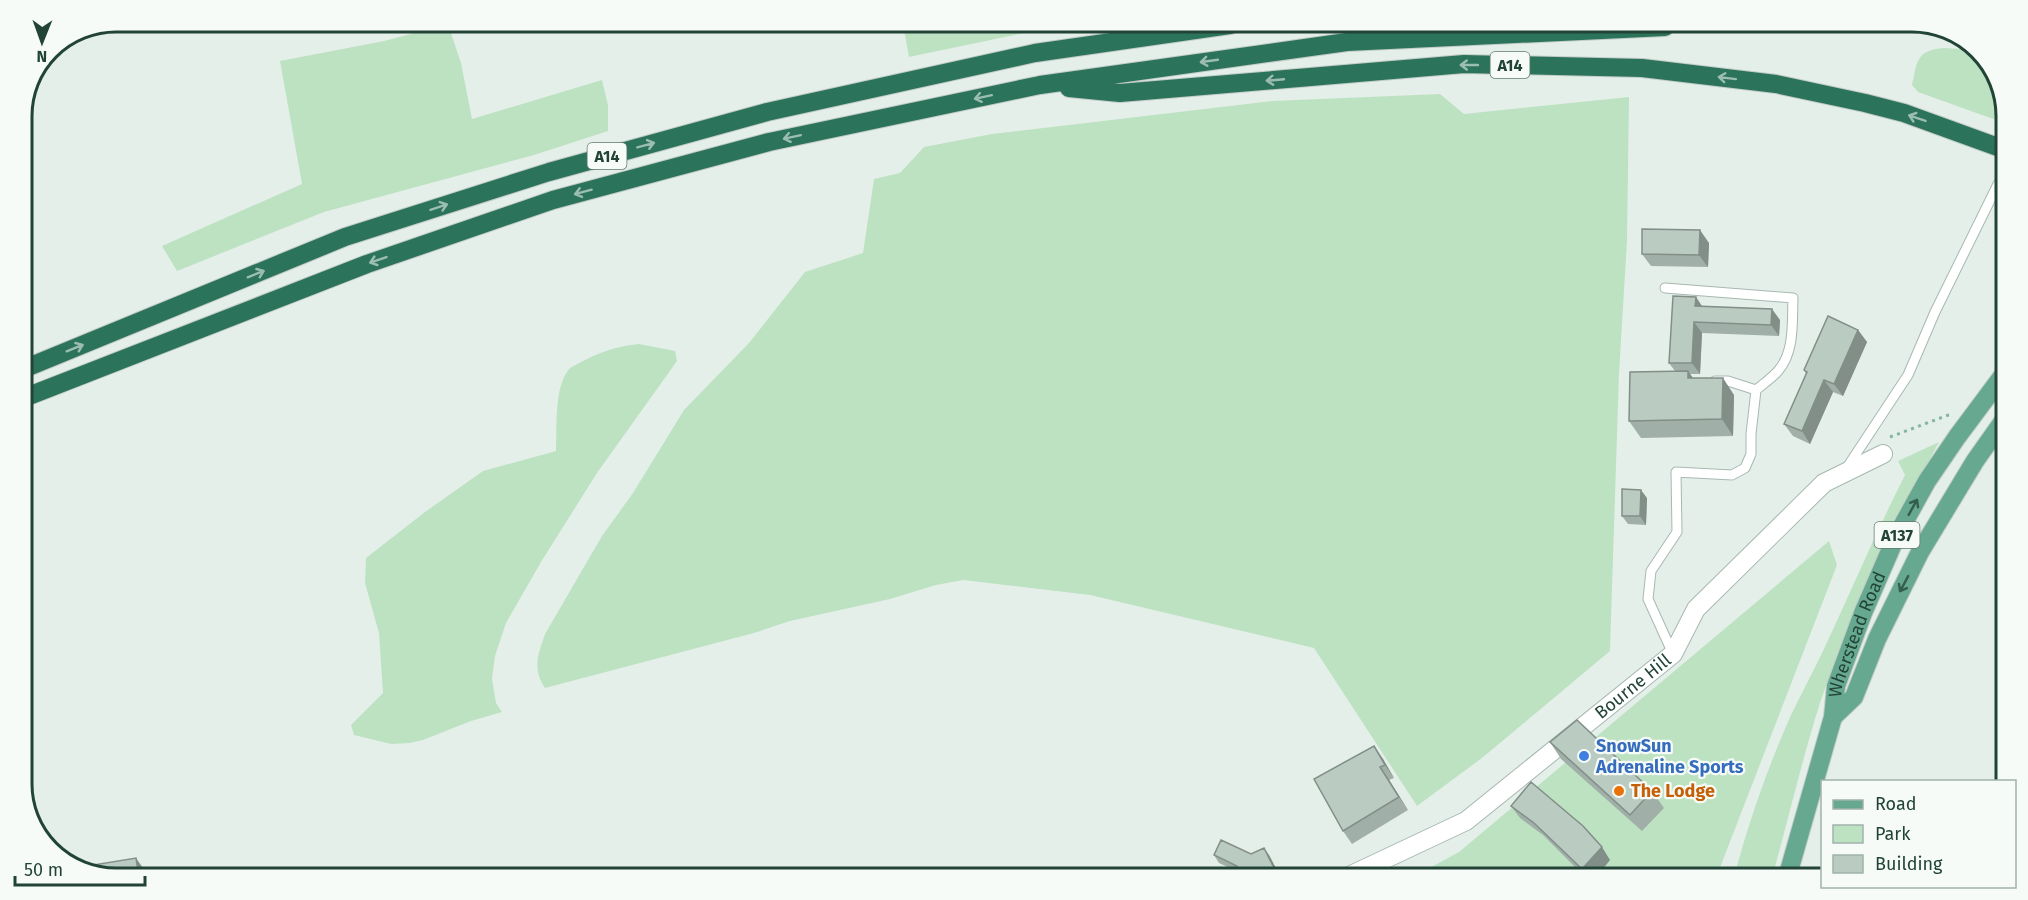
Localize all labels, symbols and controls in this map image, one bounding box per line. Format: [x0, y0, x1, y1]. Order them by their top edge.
north arrow [12, 12, 72, 72]
text: N [36, 47, 47, 66]
road number: A14 [1490, 52, 1530, 78]
one-way arrow [1200, 56, 1220, 67]
one-way arrow [1460, 59, 1480, 71]
one-way arrow [1717, 73, 1737, 84]
one-way arrow [1266, 75, 1286, 86]
one-way arrow [974, 92, 993, 103]
one-way arrow [1909, 111, 1927, 122]
one-way arrow [783, 132, 802, 143]
one-way arrow [636, 139, 655, 150]
road number: A14 [588, 143, 626, 169]
one-way arrow [574, 186, 593, 198]
one-way arrow [429, 201, 448, 212]
one-way arrow [369, 255, 388, 266]
one-way arrow [246, 268, 265, 279]
one-way arrow [66, 342, 84, 353]
one-way arrow [1907, 499, 1919, 516]
road number: A137 [1874, 522, 1920, 548]
street label: Wherstead Road [1824, 568, 1891, 698]
one-way arrow [1898, 575, 1910, 592]
street label: Bourne Hill [1590, 649, 1676, 724]
place label: SnowSun Adrenaline Sports [1595, 735, 1744, 778]
marker: SnowSun Adrenaline Sports [1577, 749, 1591, 763]
place label: The Lodge [1631, 780, 1715, 802]
legend [1821, 780, 2016, 888]
marker: The Lodge [1612, 784, 1626, 798]
text: Road [1875, 793, 1917, 815]
text: Park [1875, 823, 1911, 845]
scale bar [15, 849, 146, 887]
text: Building [1875, 853, 1943, 875]
text: 50 m [24, 859, 63, 881]

